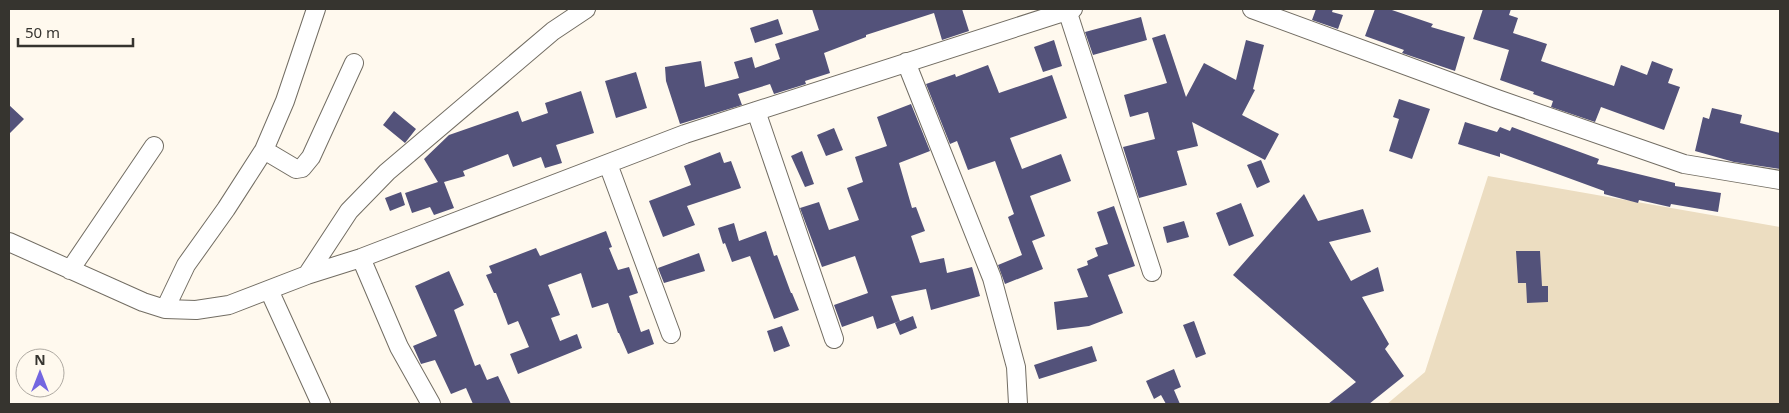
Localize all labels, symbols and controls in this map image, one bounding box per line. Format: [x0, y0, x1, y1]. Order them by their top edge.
scale bar [18, 15, 132, 47]
text: 50 m [25, 22, 60, 42]
north arrow [15, 348, 65, 398]
text: N [34, 350, 46, 369]

